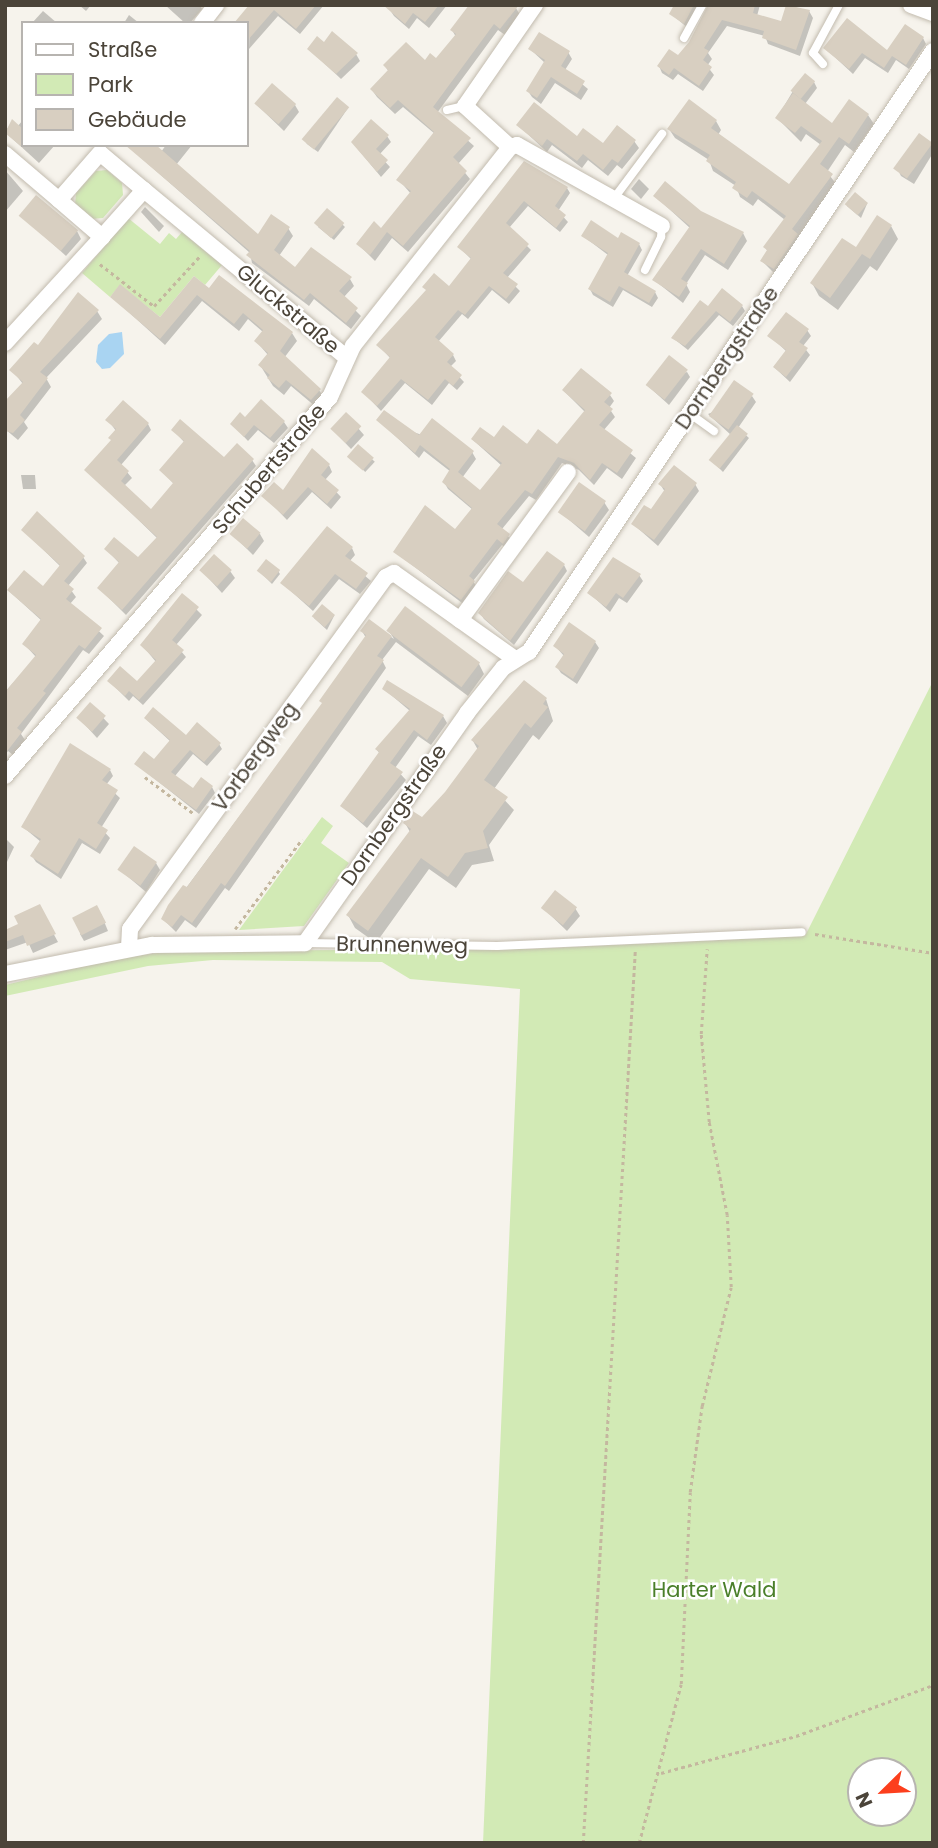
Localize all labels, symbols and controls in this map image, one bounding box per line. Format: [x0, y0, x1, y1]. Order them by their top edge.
legend [21, 21, 248, 147]
text: Straße [88, 35, 157, 64]
text: Park [88, 70, 133, 99]
text: Gebäude [88, 105, 186, 134]
street label: Gluckstraße [231, 259, 345, 359]
street label: Dornbergstraße [670, 282, 784, 434]
street label: Schubertstraße [207, 399, 331, 539]
street label: Vorbergweg [207, 697, 303, 817]
street label: Dornbergstraße [336, 739, 452, 891]
street label: Brunnenweg [336, 931, 468, 959]
park label: Harter Wald [652, 1577, 776, 1603]
north arrow [847, 1757, 917, 1827]
text: N [849, 1788, 879, 1812]

